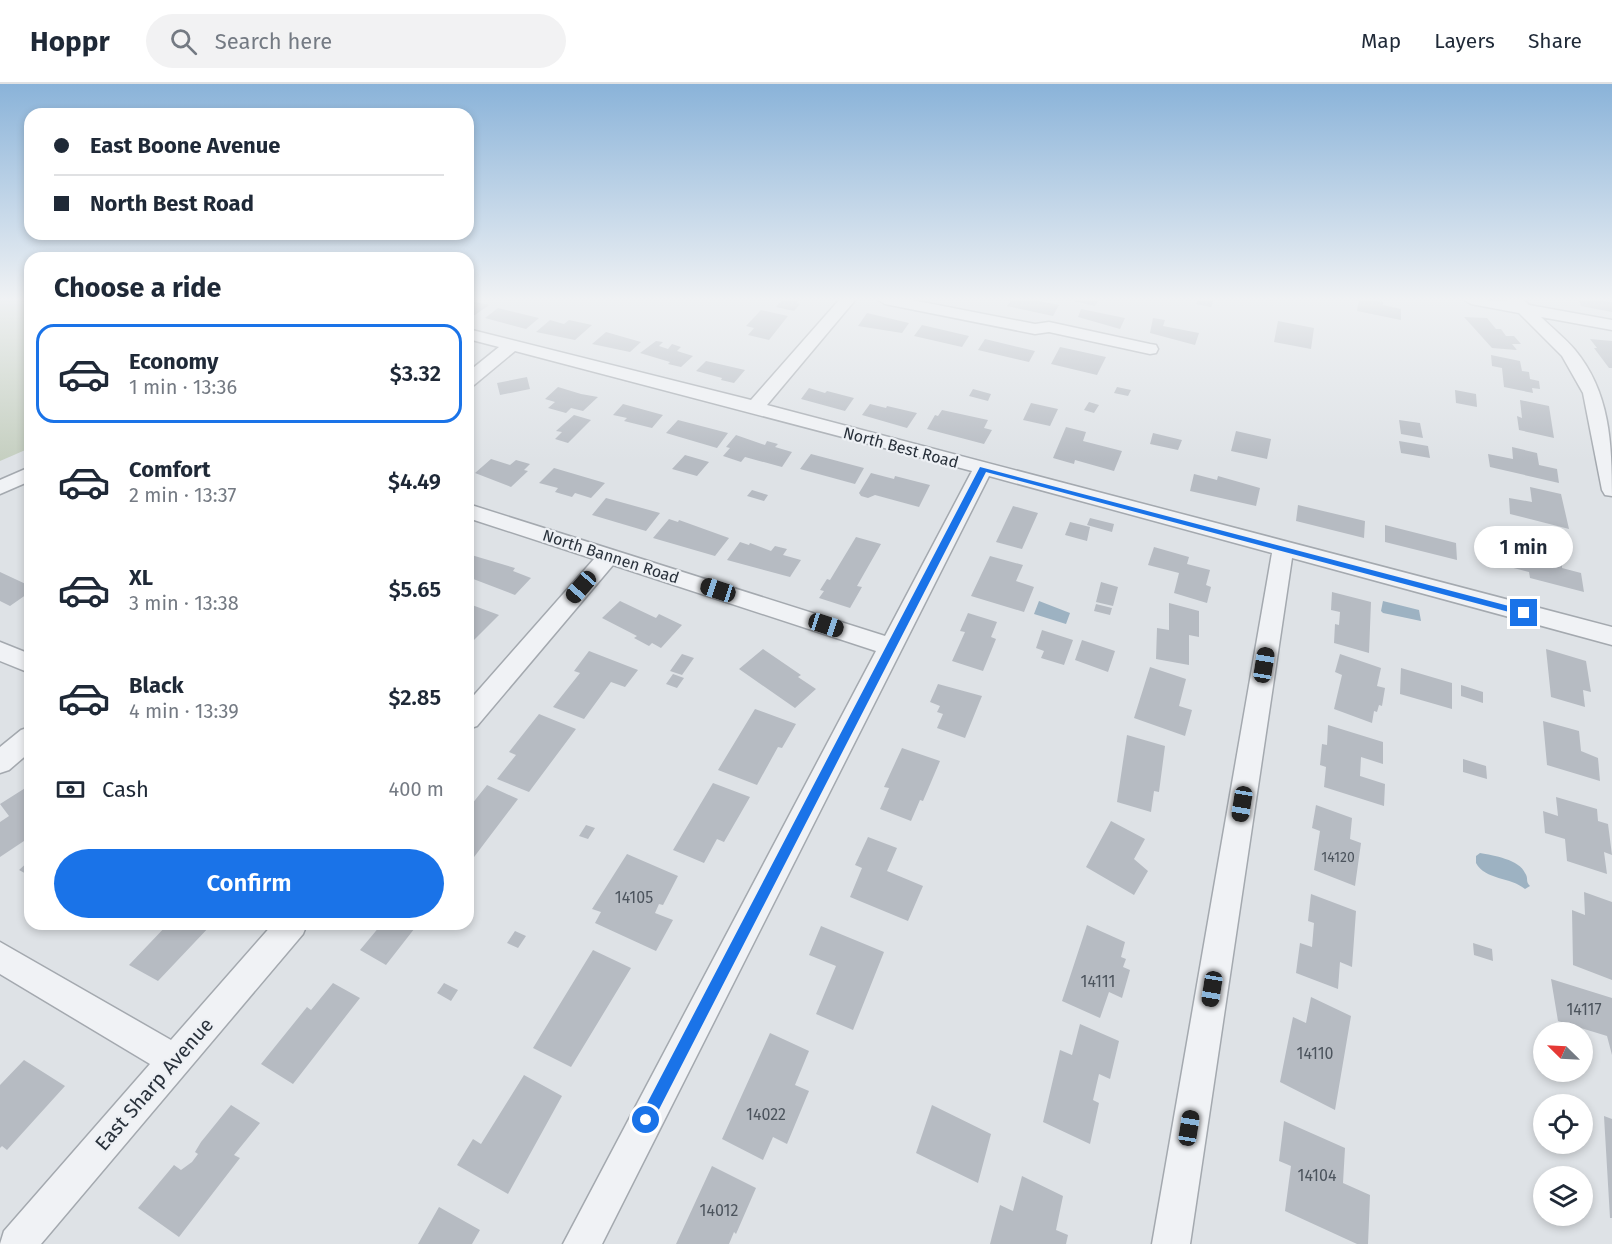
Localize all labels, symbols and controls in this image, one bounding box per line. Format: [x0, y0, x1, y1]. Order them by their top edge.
search box [146, 14, 566, 68]
text: Hoppr [30, 25, 110, 58]
icon: search [167, 25, 200, 58]
text: Search here [215, 28, 332, 55]
text: Map [1361, 28, 1401, 54]
text: Layers [1434, 28, 1495, 54]
text: Share [1528, 28, 1582, 54]
text: East Boone Avenue [90, 132, 280, 159]
text: North Best Road [90, 190, 254, 217]
text: Choose a ride [54, 272, 221, 304]
icon: car [57, 347, 111, 401]
text: Economy [129, 348, 218, 375]
text: $3.32 [390, 360, 441, 387]
text: 1 min · 13:36 [129, 375, 237, 399]
street label: North Best Road [841, 423, 961, 472]
icon: car [57, 455, 111, 509]
text: Comfort [129, 456, 210, 483]
text: $4.49 [388, 468, 441, 495]
text: 2 min · 13:37 [129, 483, 236, 507]
street label: North Bannen Road [540, 525, 681, 587]
callout: 1 min [1474, 526, 1574, 568]
text: 1 min [1499, 535, 1548, 559]
icon: car [57, 563, 111, 617]
text: XL [129, 564, 153, 591]
car [562, 568, 600, 606]
text: $5.65 [389, 576, 441, 603]
car [698, 576, 738, 604]
text: 3 min · 13:38 [129, 591, 239, 615]
route end [1510, 599, 1537, 626]
car [806, 611, 846, 639]
car [1252, 646, 1276, 684]
icon: car [57, 671, 111, 725]
text: Black [129, 672, 184, 699]
text: $2.85 [388, 684, 441, 711]
text: 4 min · 13:39 [129, 699, 239, 723]
icon: cash [54, 773, 87, 806]
text: Cash [102, 776, 149, 803]
text: 400 m [389, 777, 444, 801]
car [1230, 785, 1254, 823]
button: Confirm [54, 849, 444, 918]
house number: 14120 [1321, 849, 1355, 866]
house number: 14105 [615, 888, 653, 907]
car [1200, 970, 1224, 1008]
house number: 14111 [1081, 972, 1115, 991]
house number: 14117 [1566, 1000, 1602, 1019]
street label: East Sharp Avenue [90, 1013, 218, 1155]
north arrow [1533, 1022, 1593, 1082]
map controls [1533, 1022, 1593, 1226]
house number: 14110 [1296, 1044, 1334, 1063]
button: locate [1533, 1094, 1593, 1154]
house number: 14022 [746, 1105, 786, 1124]
route start [632, 1106, 659, 1133]
car [1177, 1109, 1201, 1147]
house number: 14104 [1298, 1166, 1337, 1185]
button: layers [1533, 1166, 1593, 1226]
house number: 14012 [700, 1201, 738, 1220]

